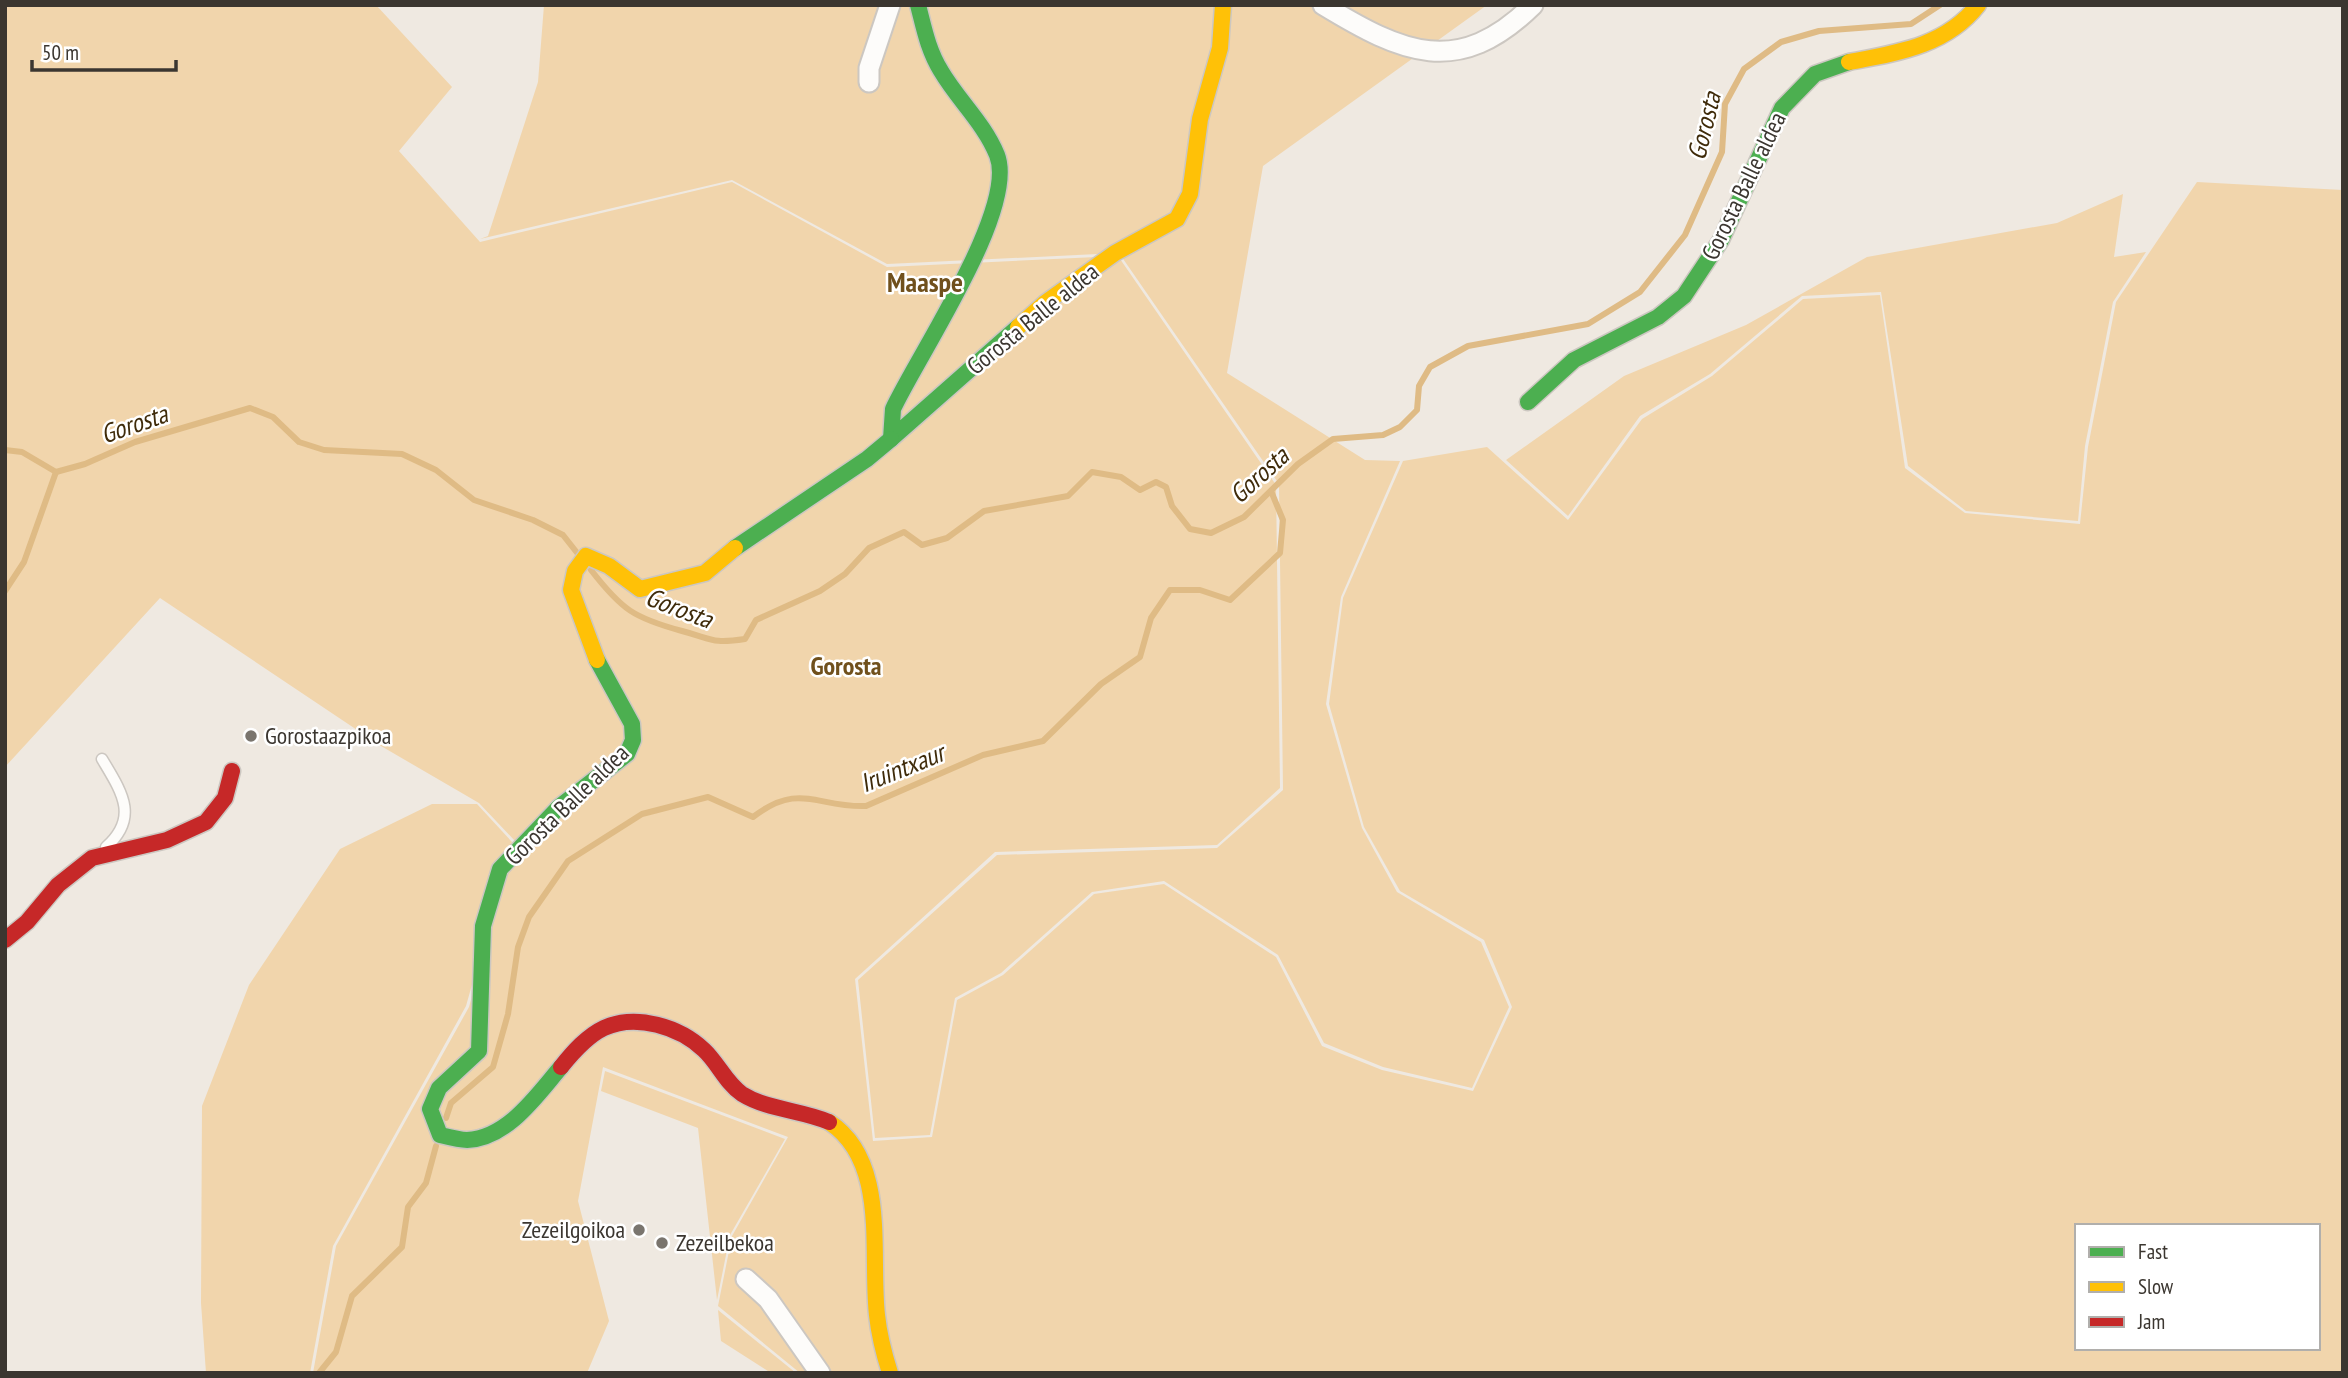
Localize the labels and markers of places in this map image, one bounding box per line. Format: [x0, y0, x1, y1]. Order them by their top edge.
place label: Gorostaazpikoa [265, 720, 391, 751]
marker: Gorostaazpikoa [243, 728, 259, 744]
place label: Zezeilgoikoa [522, 1214, 625, 1245]
marker: Zezeilgoikoa [631, 1222, 647, 1238]
place label: Zezeilbekoa [676, 1227, 774, 1258]
marker: Zezeilbekoa [654, 1235, 670, 1251]

